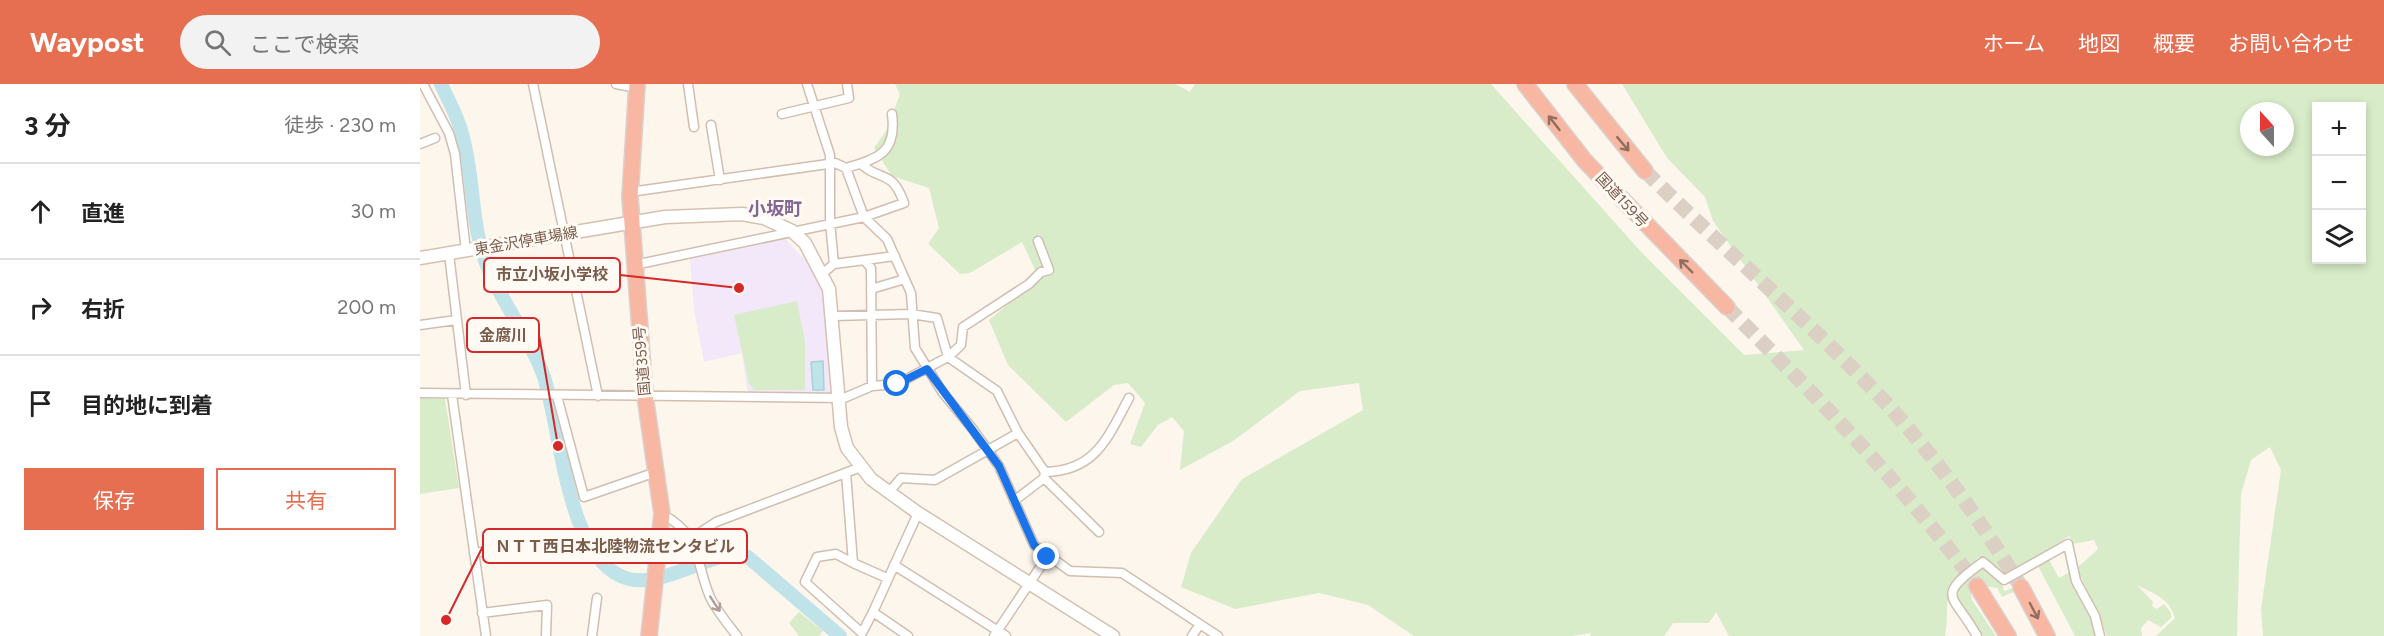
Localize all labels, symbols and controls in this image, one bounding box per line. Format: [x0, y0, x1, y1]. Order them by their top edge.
search box [180, 15, 600, 69]
text: Waypost [30, 25, 144, 59]
icon: search [201, 26, 234, 59]
text: ここで検索 [249, 31, 359, 58]
text: ホーム [1983, 31, 2045, 56]
text: 地図 [2078, 31, 2120, 56]
text: 概要 [2153, 31, 2195, 56]
text: お問い合わせ [2228, 31, 2354, 56]
north arrow [2240, 102, 2294, 156]
map controls [2312, 102, 2366, 264]
button: + [2312, 102, 2366, 156]
text: 3 分 [24, 110, 71, 142]
text: 徒歩 · 230 m [284, 113, 396, 137]
one-way arrow [1547, 115, 1560, 131]
one-way arrow [1616, 136, 1630, 151]
button: − [2312, 156, 2366, 210]
street label: 国道159号 [1592, 169, 1652, 231]
icon: ahead [24, 195, 57, 228]
district label: 小坂町 [748, 198, 802, 220]
text: 30 m [350, 199, 396, 223]
text: 直進 [81, 200, 125, 227]
button: layers [2312, 210, 2366, 264]
street label: 東金沢停車場線 [473, 223, 579, 259]
callout: 市立小坂小学校 [484, 258, 620, 292]
one-way arrow [1678, 258, 1693, 273]
text: 市立小坂小学校 [496, 265, 608, 284]
icon: right [24, 291, 57, 324]
text: 200 m [337, 295, 396, 319]
text: 右折 [81, 296, 125, 323]
callout: 金腐川 [467, 318, 539, 352]
street label: 国道359号 [630, 325, 654, 397]
text: 金腐川 [479, 326, 527, 345]
route start [883, 370, 909, 396]
icon: arrive [24, 387, 57, 420]
text: 目的地に到着 [81, 392, 213, 419]
button: 保存 [24, 468, 204, 530]
button: 共有 [216, 468, 396, 530]
callout: ＮＴＴ西日本北陸物流センタビル [483, 529, 747, 563]
text: ＮＴＴ西日本北陸物流センタビル [495, 537, 735, 556]
route end [1033, 543, 1059, 569]
one-way arrow [710, 595, 722, 612]
one-way arrow [2029, 602, 2040, 620]

